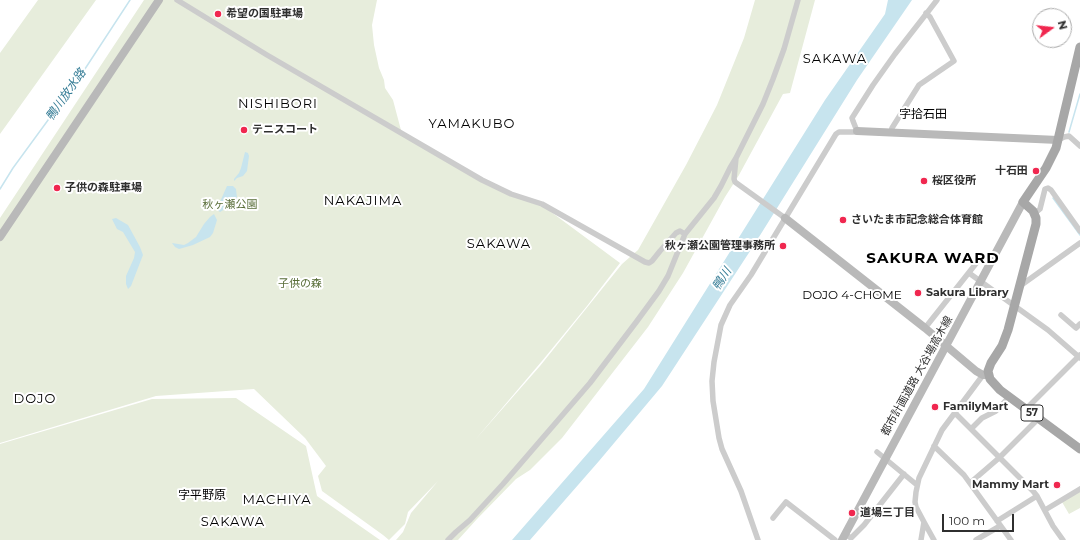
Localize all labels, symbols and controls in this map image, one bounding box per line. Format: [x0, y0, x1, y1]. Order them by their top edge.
place label: 希望の国駐車場 [226, 7, 303, 21]
north arrow [1032, 8, 1072, 48]
marker: 希望の国駐車場 [213, 9, 223, 19]
text: N [1055, 19, 1071, 31]
district label: SAKAWA [803, 51, 867, 67]
water label: 鴨川放水路 [43, 66, 89, 124]
district label: NISHIBORI [238, 96, 318, 112]
district label: 字拾石田 [899, 107, 947, 121]
district label: YAMAKUBO [429, 116, 515, 132]
place label: テニスコート [252, 123, 318, 137]
marker: テニスコート [239, 125, 249, 135]
place label: 十石田 [995, 164, 1028, 178]
marker: 十石田 [1031, 166, 1041, 176]
place label: 桜区役所 [932, 174, 976, 188]
marker: 桜区役所 [919, 176, 929, 186]
place label: 子供の森駐車場 [65, 181, 142, 195]
marker: 子供の森駐車場 [52, 183, 62, 193]
district label: NAKAJIMA [324, 193, 402, 209]
park label: 秋ヶ瀬公園 [203, 198, 257, 212]
place label: さいたま市記念総合体育館 [851, 213, 983, 227]
marker: さいたま市記念総合体育館 [838, 215, 848, 225]
district label: SAKAWA [467, 236, 531, 252]
place label: 秋ヶ瀬公園管理事務所 [665, 239, 775, 253]
marker: 秋ヶ瀬公園管理事務所 [778, 241, 788, 251]
district label: SAKURA WARD [866, 250, 1000, 268]
water label: 鴨川 [709, 265, 735, 293]
park label: 子供の森 [278, 277, 322, 291]
place label: Sakura Library [926, 286, 1009, 300]
district label: DOJO 4-CHOME [796, 288, 908, 302]
marker: Sakura Library [913, 288, 923, 298]
street label: 都市計画道路 大谷場高木線 [879, 314, 955, 438]
district label: DOJO [14, 391, 56, 407]
place label: FamilyMart [943, 400, 1008, 414]
marker: FamilyMart [930, 402, 940, 412]
road number: 57 [1021, 405, 1043, 421]
place label: Mammy Mart [972, 478, 1049, 492]
marker: Mammy Mart [1052, 480, 1062, 490]
district label: 字平野原 [178, 488, 226, 502]
district label: MACHIYA [242, 492, 312, 508]
place label: 道場三丁目 [860, 506, 915, 520]
scale bar [944, 506, 1016, 532]
marker: 道場三丁目 [847, 508, 857, 518]
text: 100 m [949, 513, 985, 528]
district label: SAKAWA [201, 514, 265, 530]

